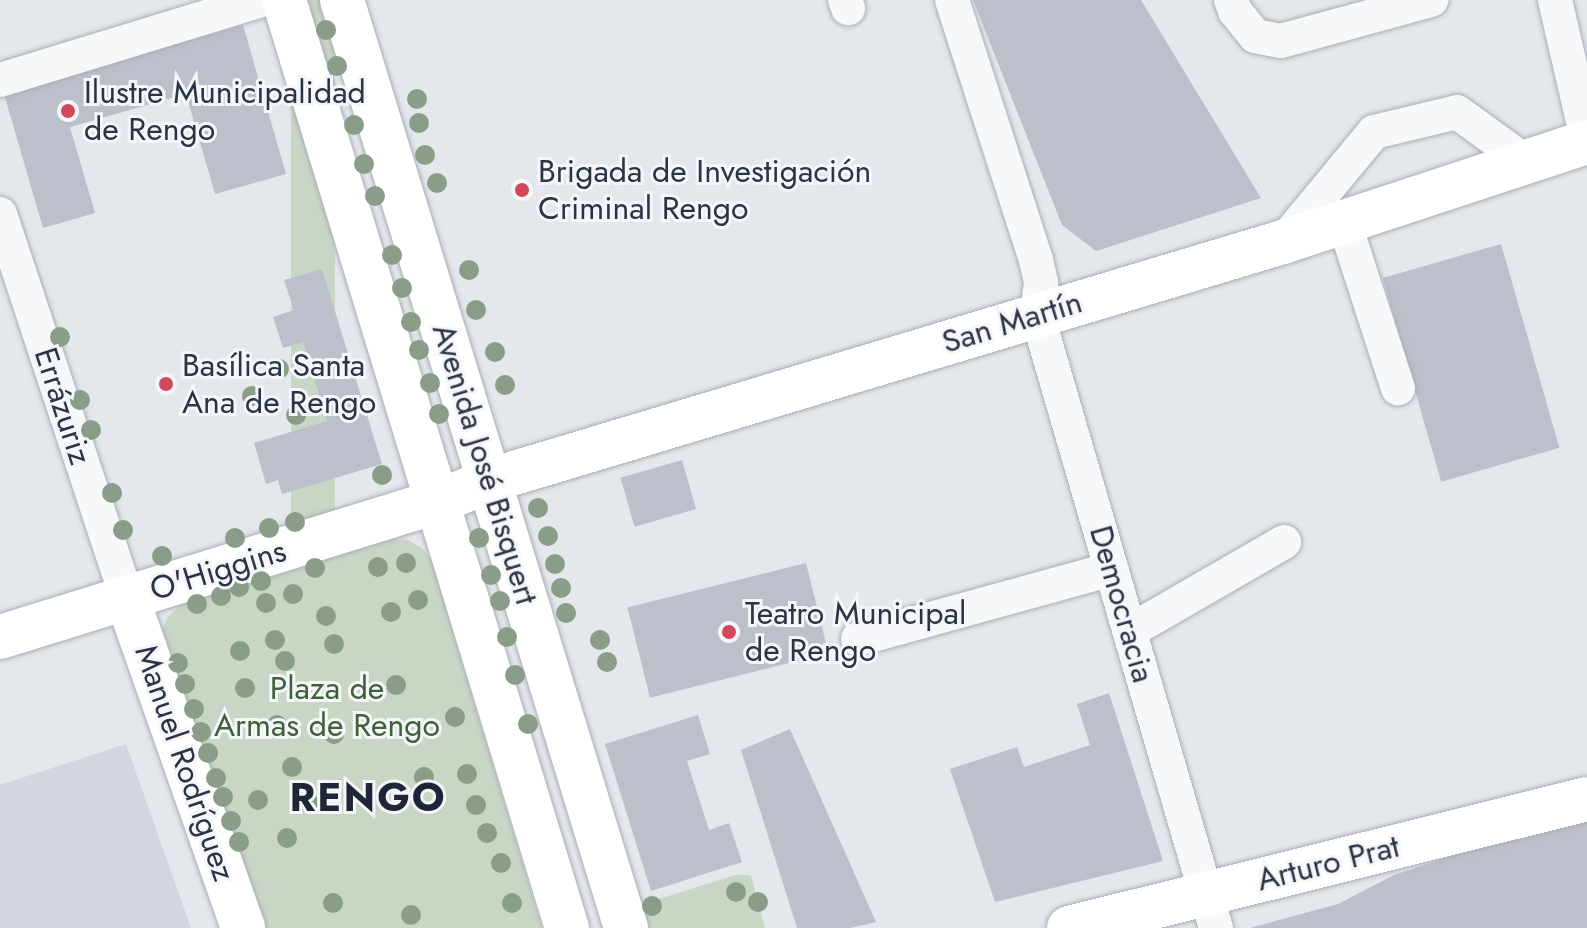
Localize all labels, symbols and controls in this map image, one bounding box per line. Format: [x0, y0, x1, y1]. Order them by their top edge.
place label: Ilustre Municipalidad de Rengo [84, 74, 366, 149]
marker: Ilustre Municipalidad de Rengo [59, 102, 77, 120]
place label: Brigada de Investigación Criminal Rengo [538, 153, 871, 228]
marker: Brigada de Investigación Criminal Rengo [513, 181, 531, 199]
street label: San Martín [937, 283, 1087, 361]
street label: Avenida José Bisquert [424, 319, 546, 609]
street label: Errázuriz [26, 343, 100, 469]
place label: Basílica Santa Ana de Rengo [182, 347, 376, 422]
marker: Basílica Santa Ana de Rengo [157, 375, 175, 393]
street label: Democracia [1081, 521, 1163, 687]
street label: O'Higgins [145, 531, 291, 609]
place label: Teatro Municipal de Rengo [745, 595, 966, 670]
marker: Teatro Municipal de Rengo [720, 623, 738, 641]
street label: Manuel Rodríguez [127, 640, 243, 886]
park label: Plaza de Armas de Rengo [214, 670, 440, 745]
district label: RENGO [289, 773, 447, 821]
street label: Arturo Prat [1253, 827, 1403, 899]

